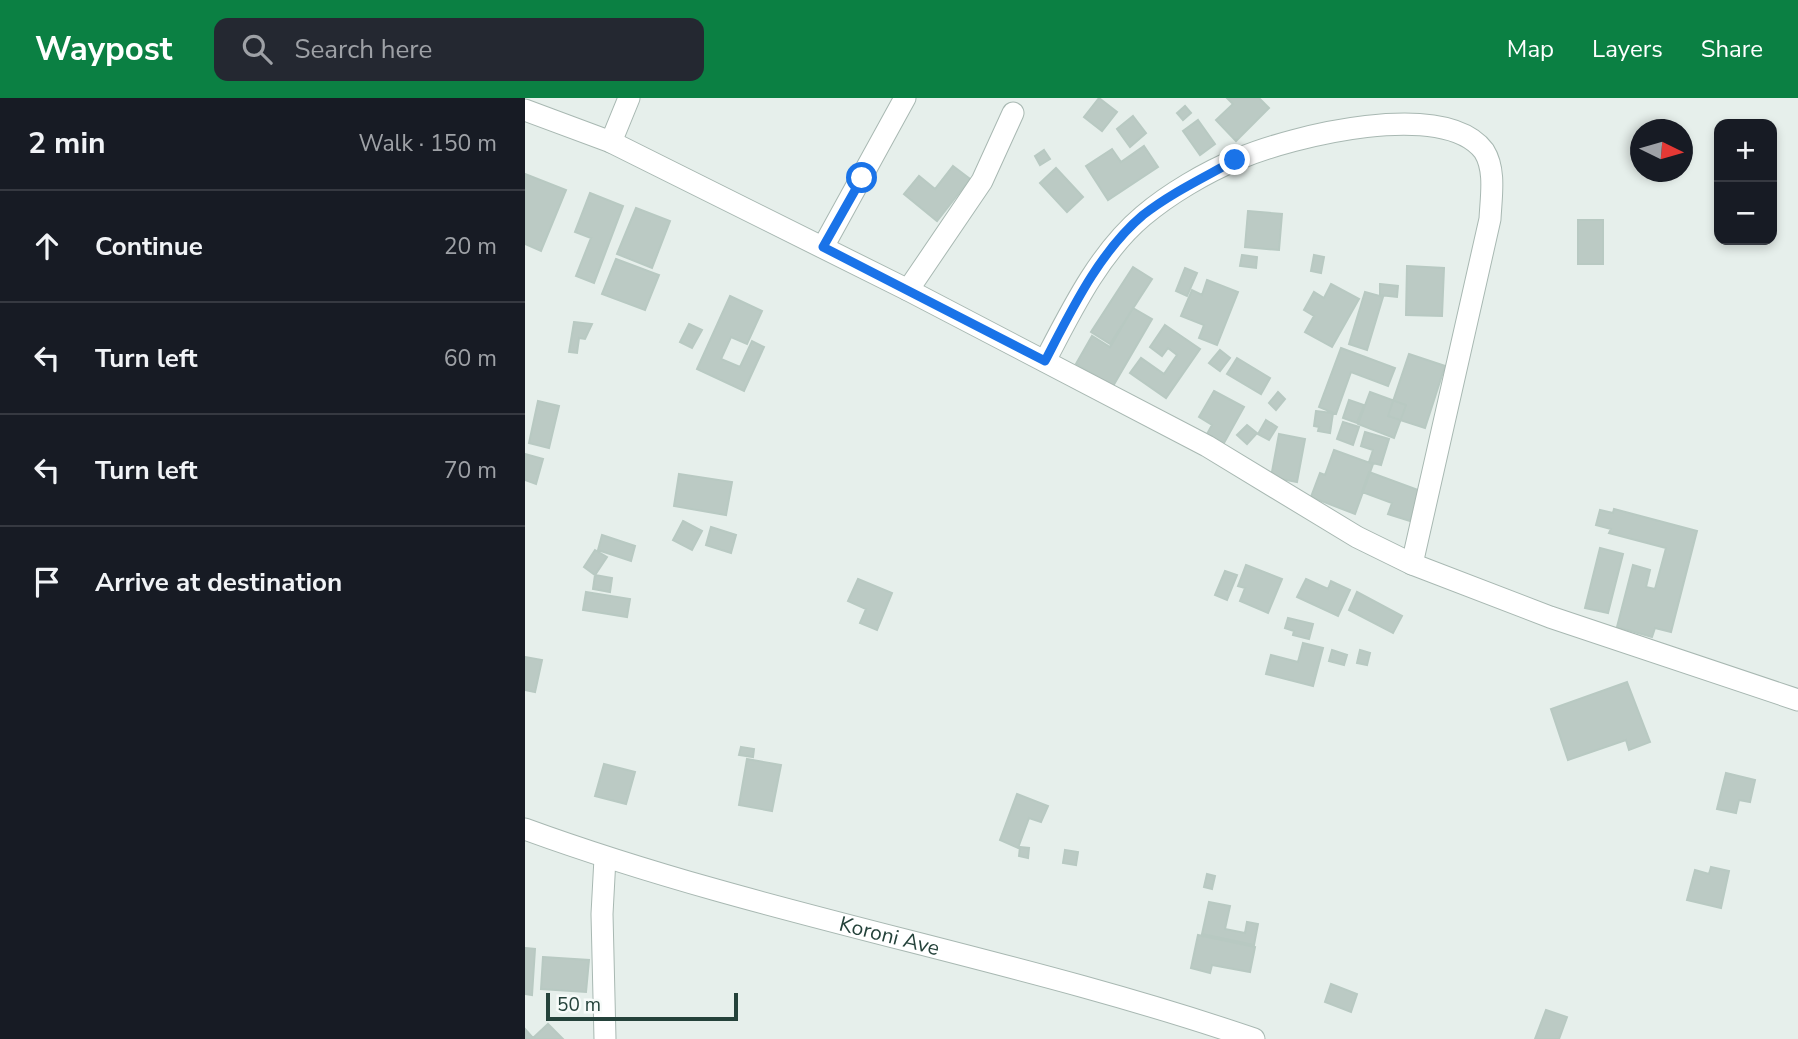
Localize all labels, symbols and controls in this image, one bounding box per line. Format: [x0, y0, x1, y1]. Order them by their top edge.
search box [214, 18, 704, 81]
text: Waypost [35, 27, 172, 72]
icon: search [238, 30, 276, 68]
text: Search here [294, 32, 432, 67]
text: Map [1507, 33, 1554, 65]
text: Layers [1592, 33, 1663, 65]
text: Share [1701, 33, 1763, 65]
north arrow [1630, 119, 1693, 182]
map controls [1714, 119, 1777, 245]
button: + [1714, 119, 1777, 182]
text: 2 min [28, 123, 106, 164]
text: Walk · 150 m [358, 128, 497, 159]
route end [1219, 144, 1250, 175]
route start [846, 162, 877, 193]
button: − [1714, 182, 1777, 245]
icon: ahead [28, 227, 66, 265]
text: Continue [95, 229, 203, 264]
text: 20 m [444, 231, 497, 262]
icon: left [28, 339, 66, 377]
text: Turn left [95, 341, 198, 376]
text: 60 m [444, 343, 497, 374]
icon: left [28, 451, 66, 489]
text: Turn left [95, 453, 198, 488]
text: 70 m [444, 455, 497, 486]
icon: arrive [28, 563, 66, 601]
text: Arrive at destination [95, 565, 342, 600]
street label: Koroni Ave [836, 910, 943, 962]
scale bar [546, 990, 739, 1022]
text: 50 m [557, 992, 601, 1018]

